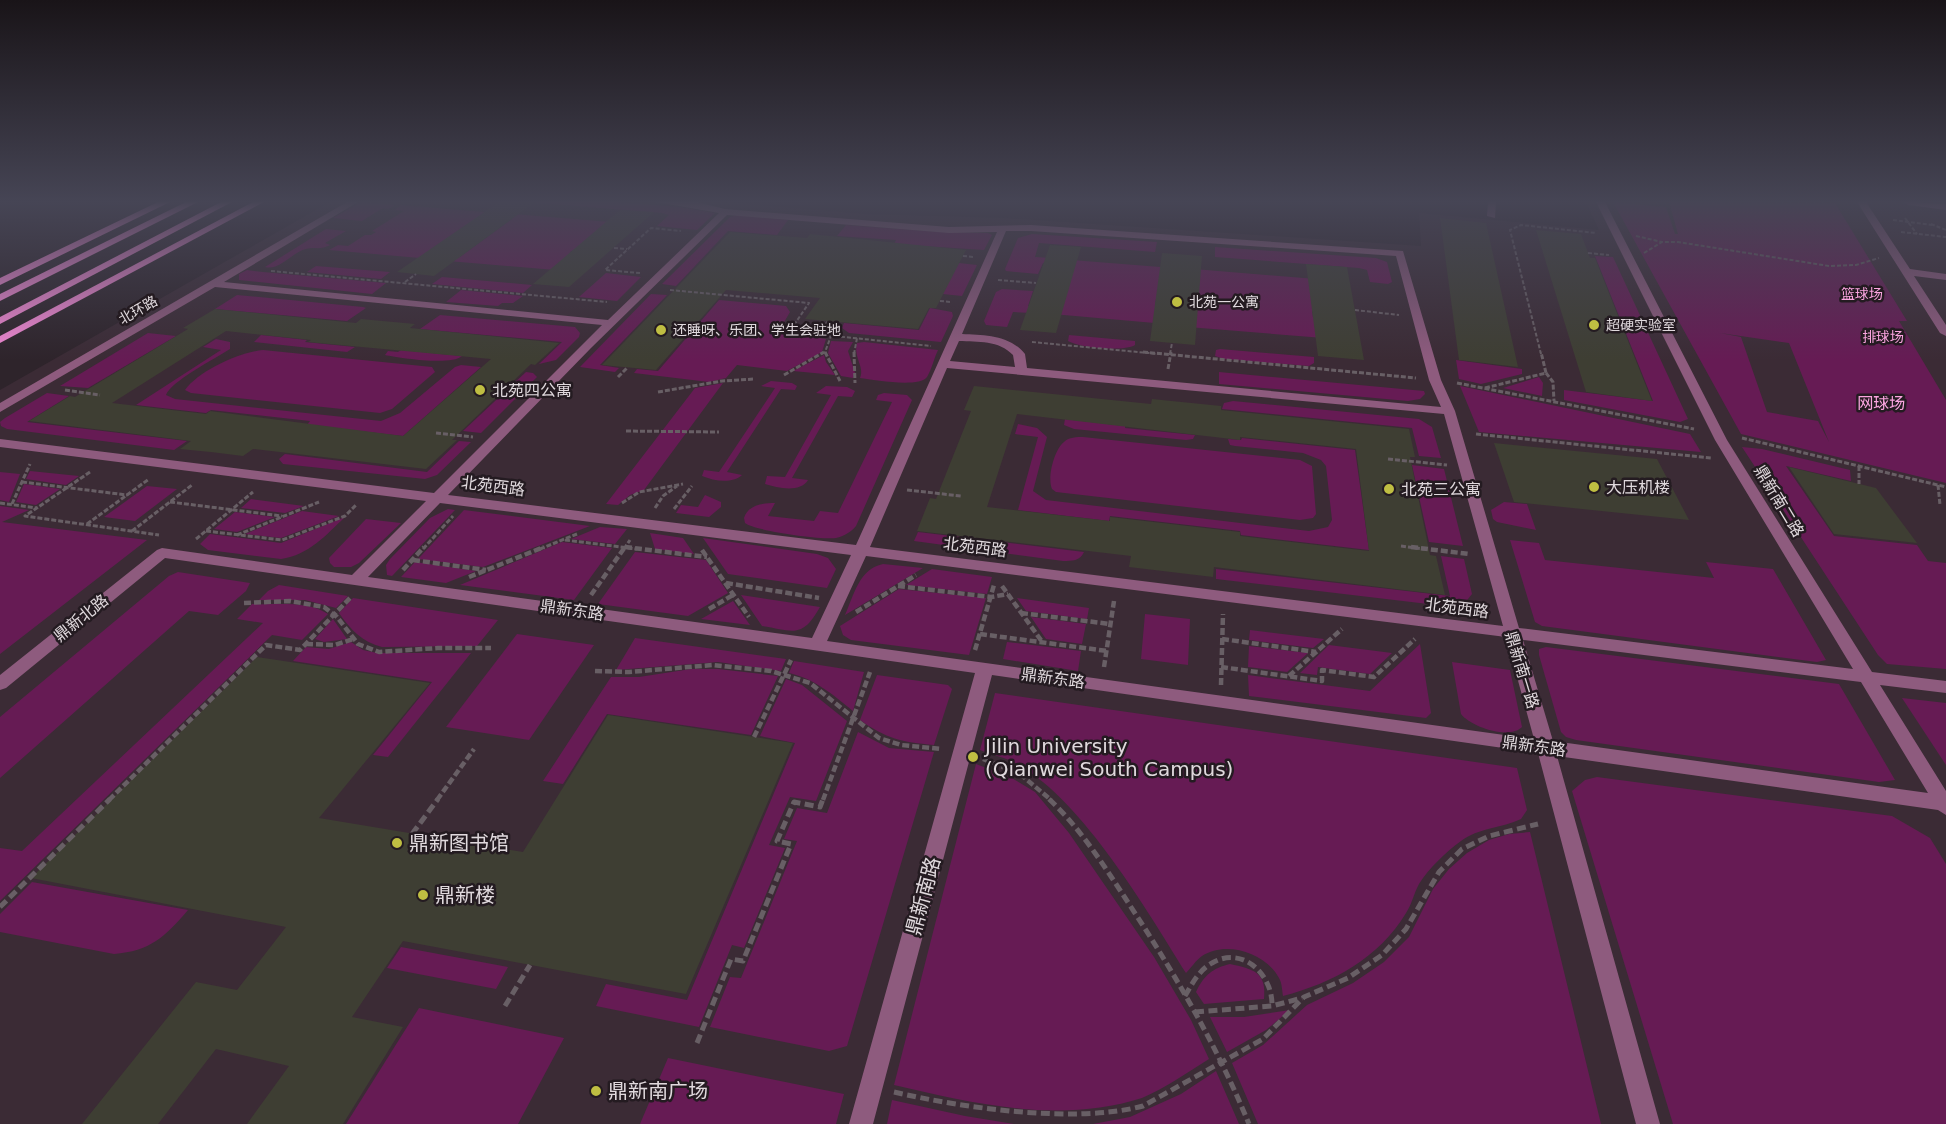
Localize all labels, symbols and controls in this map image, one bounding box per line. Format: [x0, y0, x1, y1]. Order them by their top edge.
park label: 篮球场 [1841, 286, 1883, 302]
street label: 北环路 [116, 293, 160, 327]
place label: 北苑一公寓 [1189, 294, 1259, 310]
marker: 北苑一公寓 [1170, 295, 1184, 309]
place label: 超硬实验室 [1606, 317, 1676, 333]
marker: 超硬实验室 [1587, 318, 1601, 332]
place label: 还睡呀、乐团、学生会驻地 [673, 322, 841, 338]
marker: 还睡呀、乐团、学生会驻地 [654, 323, 668, 337]
park label: 排球场 [1862, 329, 1904, 345]
place label: 北苑四公寓 [492, 381, 572, 400]
marker: 北苑四公寓 [473, 383, 487, 397]
park label: 网球场 [1857, 394, 1905, 413]
street label: 鼎新南二路 [1750, 462, 1808, 540]
street label: 北苑西路 [460, 473, 526, 499]
place label: 大压机楼 [1606, 478, 1670, 497]
place label: 北苑三公寓 [1401, 480, 1481, 499]
marker: 大压机楼 [1587, 480, 1601, 494]
marker: 北苑三公寓 [1382, 482, 1396, 496]
street label: 北苑西路 [942, 534, 1008, 560]
street label: 鼎新北路 [50, 590, 112, 646]
street label: 北苑西路 [1424, 595, 1490, 621]
street label: 鼎新东路 [539, 596, 605, 624]
street label: 鼎新南一路 [1501, 629, 1543, 711]
street label: 鼎新东路 [1020, 664, 1086, 692]
street label: 鼎新东路 [1501, 732, 1567, 760]
place label: Jilin University (Qianwei South Campus) [983, 734, 1233, 781]
marker: Jilin University (Qianwei South Campus) [966, 750, 980, 764]
place label: 鼎新图书馆 [409, 831, 509, 855]
marker: 鼎新图书馆 [390, 836, 404, 850]
street label: 鼎新南路 [901, 854, 945, 938]
place label: 鼎新楼 [435, 883, 495, 907]
marker: 鼎新楼 [416, 888, 430, 902]
place label: 鼎新南广场 [608, 1079, 708, 1103]
marker: 鼎新南广场 [589, 1084, 603, 1098]

